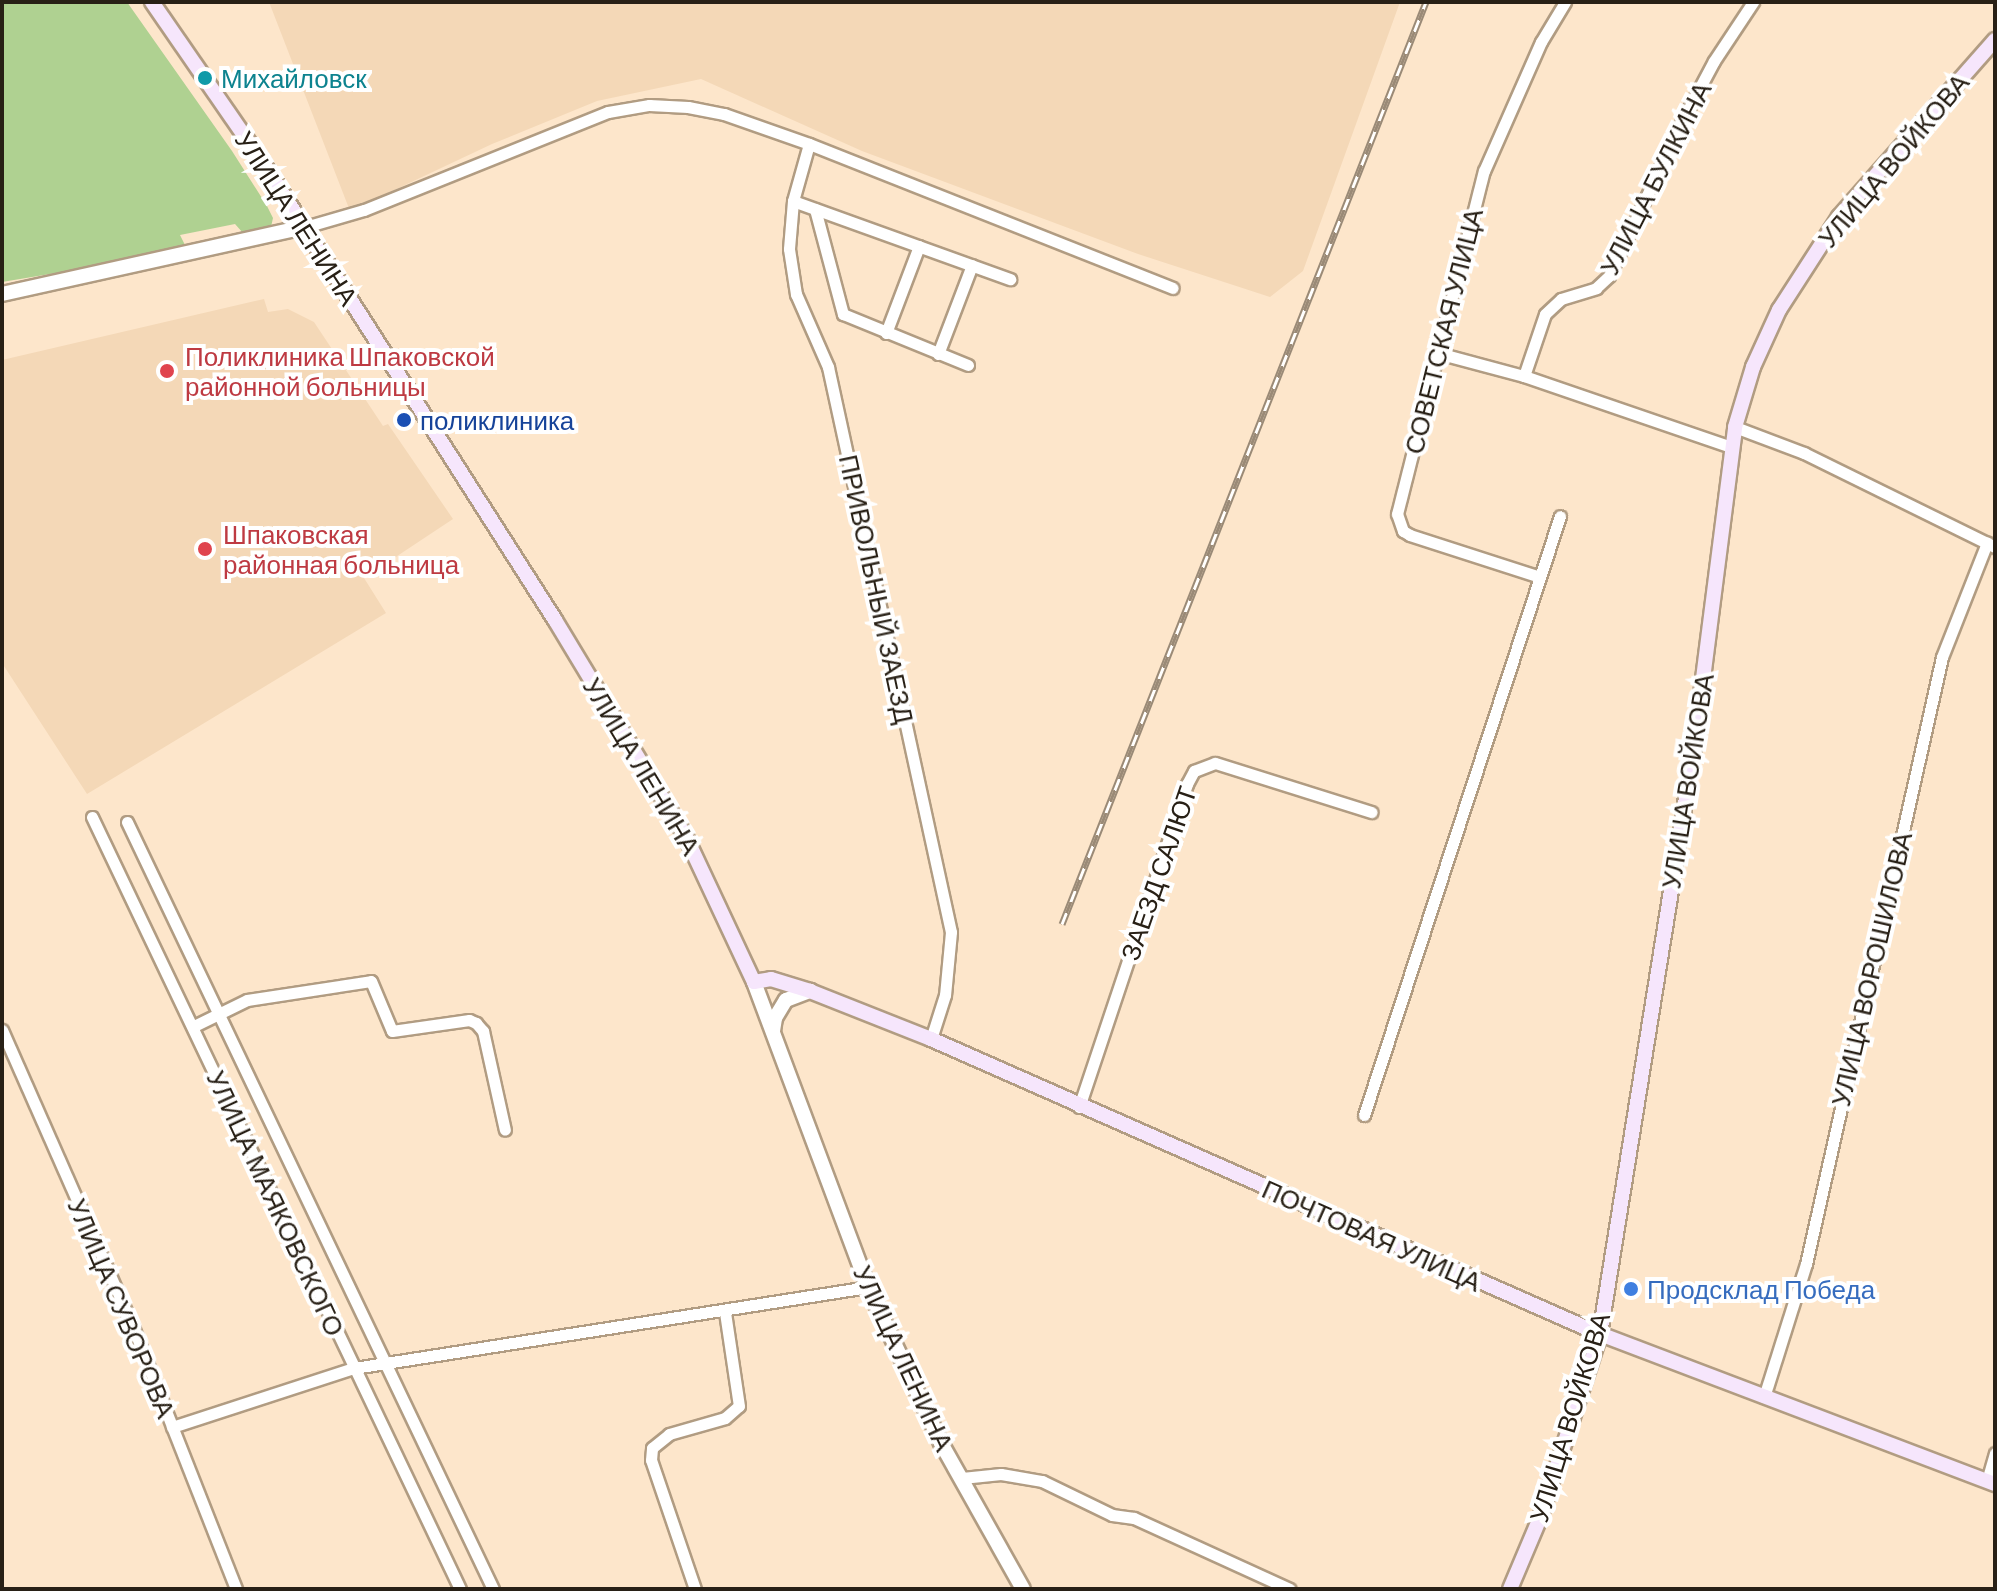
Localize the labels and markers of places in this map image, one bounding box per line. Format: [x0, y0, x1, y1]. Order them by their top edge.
place label: Михайловск [221, 62, 367, 94]
marker: Михайловск [196, 69, 214, 87]
place label: Поликлиника Шпаковской районной больницы [185, 340, 495, 402]
marker: Поликлиника Шпаковской районной больницы [156, 360, 178, 382]
place label: поликлиника [420, 404, 574, 436]
marker: поликлиника [395, 411, 413, 429]
place label: Шпаковская районная больница [223, 518, 459, 580]
marker: Шпаковская районная больница [194, 538, 216, 560]
place label: Продсклад Победа [1647, 1273, 1875, 1305]
marker: Продсклад Победа [1622, 1280, 1640, 1298]

